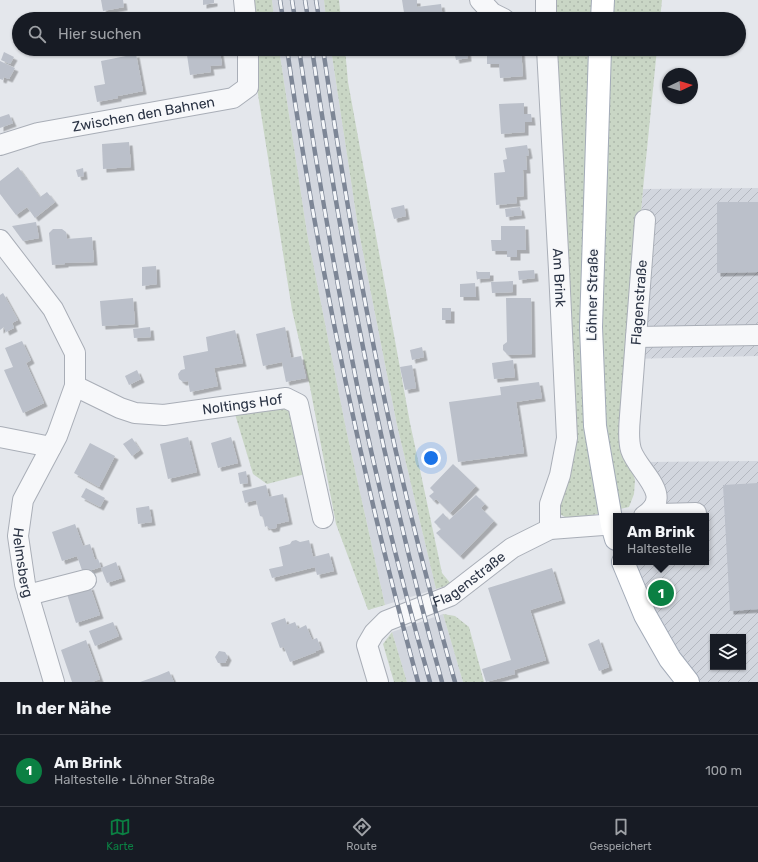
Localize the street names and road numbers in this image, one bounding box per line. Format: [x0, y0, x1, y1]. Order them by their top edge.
street label: Zwischen den Bahnen [71, 93, 216, 136]
street label: Am Brink [549, 248, 569, 308]
street label: Löhner Straße [583, 249, 602, 341]
street label: Flagenstraße [627, 259, 651, 346]
street label: Noltings Hof [201, 391, 284, 419]
street label: Helmsberg [9, 526, 37, 600]
street label: Flagenstraße [430, 548, 509, 611]

